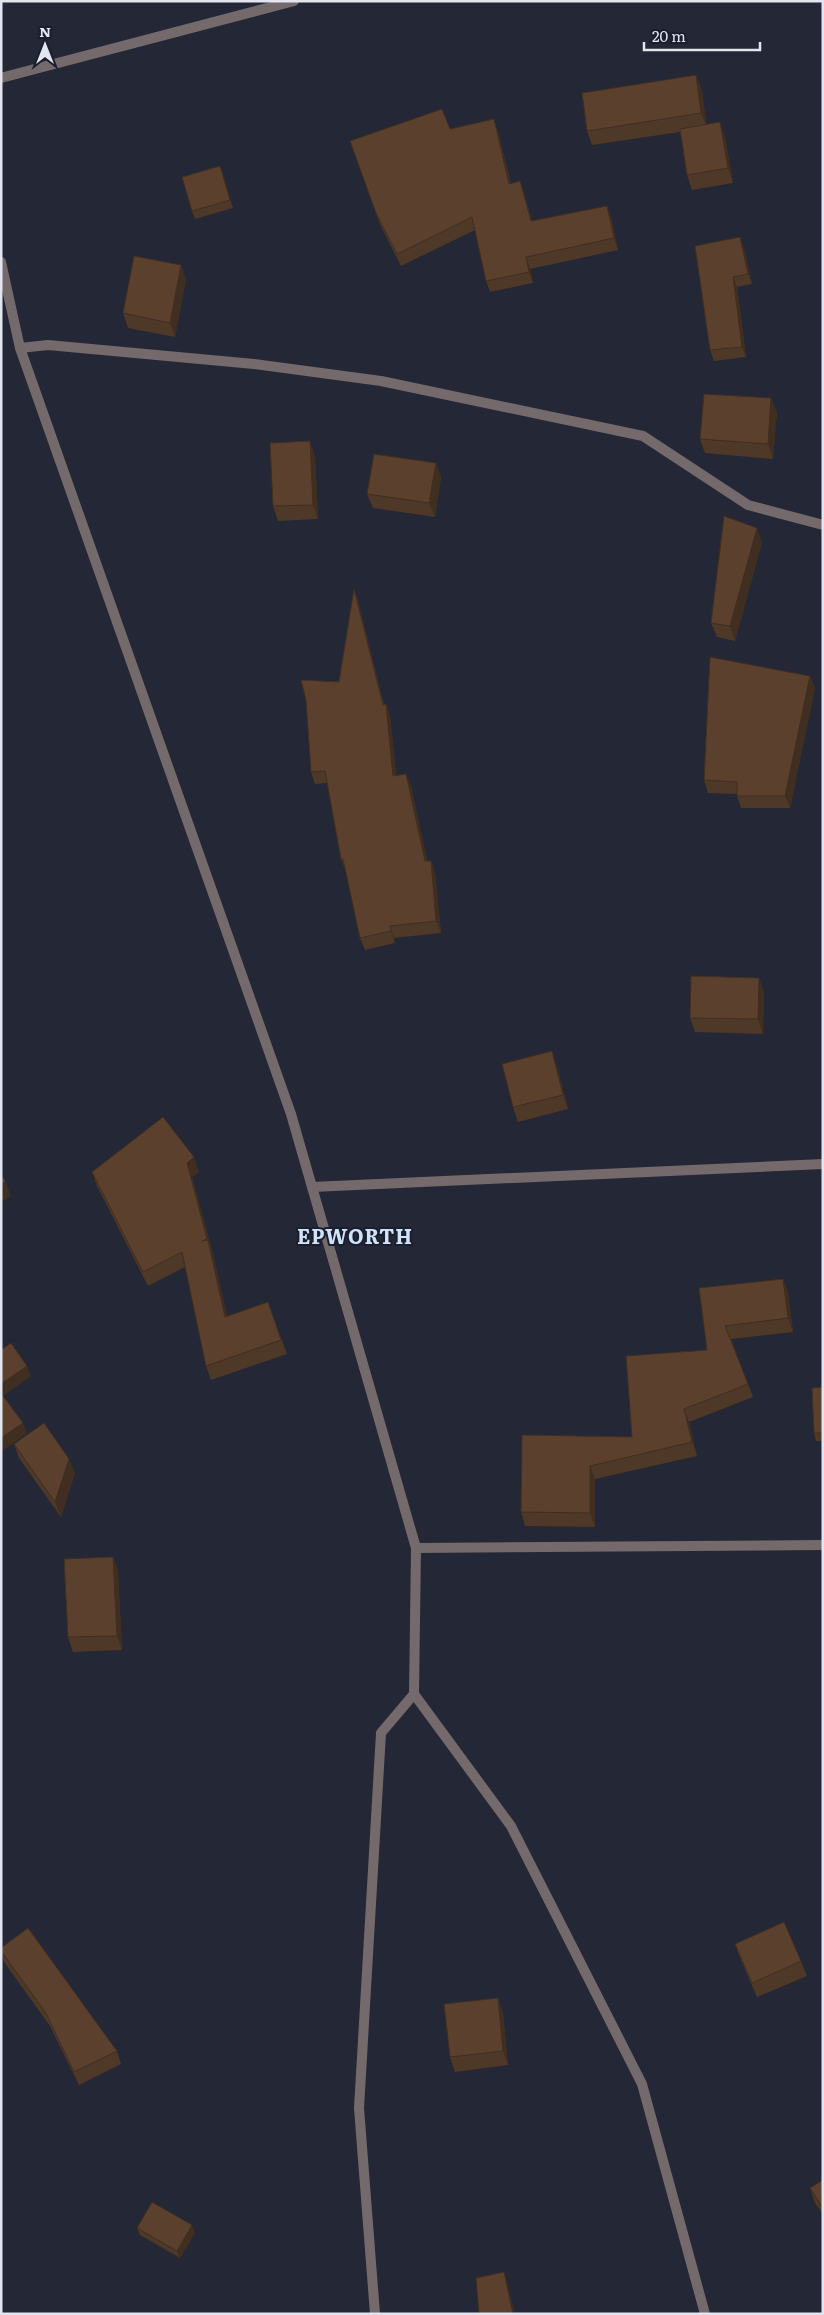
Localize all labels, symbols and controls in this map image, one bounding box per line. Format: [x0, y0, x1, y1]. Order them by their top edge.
north arrow [20, 20, 70, 70]
scale bar [644, 20, 760, 52]
text: N [39, 21, 51, 41]
text: 20 m [652, 24, 686, 47]
district label: EPWORTH [297, 1220, 413, 1250]

